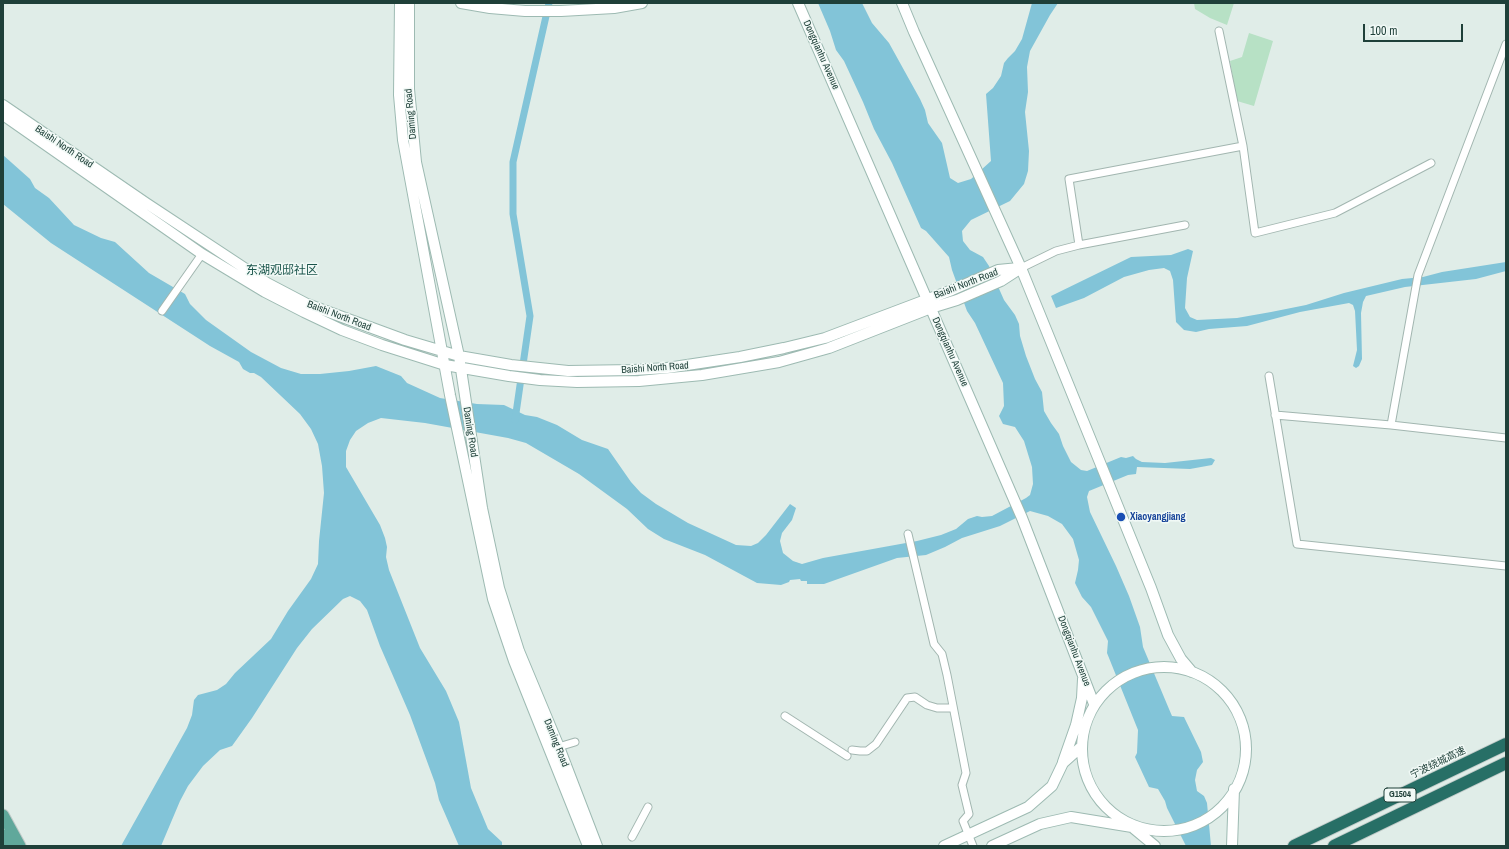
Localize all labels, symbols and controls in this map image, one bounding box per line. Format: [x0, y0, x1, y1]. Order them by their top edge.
scale bar [1365, 16, 1465, 42]
street label: Dongqianhu Avenue [800, 18, 842, 92]
text: 100 m [1370, 23, 1397, 39]
street label: Daming Road [403, 88, 419, 140]
street label: Baishi North Road [33, 123, 95, 171]
district label: 东湖观邸社区 [246, 264, 318, 278]
street label: Baishi North Road [932, 266, 1000, 302]
street label: Baishi North Road [305, 298, 373, 334]
street label: Dongqianhu Avenue [929, 315, 971, 389]
street label: Baishi North Road [621, 360, 689, 376]
street label: Daming Road [460, 406, 480, 458]
marker: Xiaoyangjiang [1115, 511, 1127, 523]
place label: Xiaoyangjiang [1130, 511, 1186, 523]
street label: Dongqianhu Avenue [1055, 614, 1093, 688]
street label: Daming Road [541, 717, 571, 769]
street label: 宁波绕城高速 [1408, 744, 1468, 782]
road number: G1504 [1384, 788, 1416, 802]

